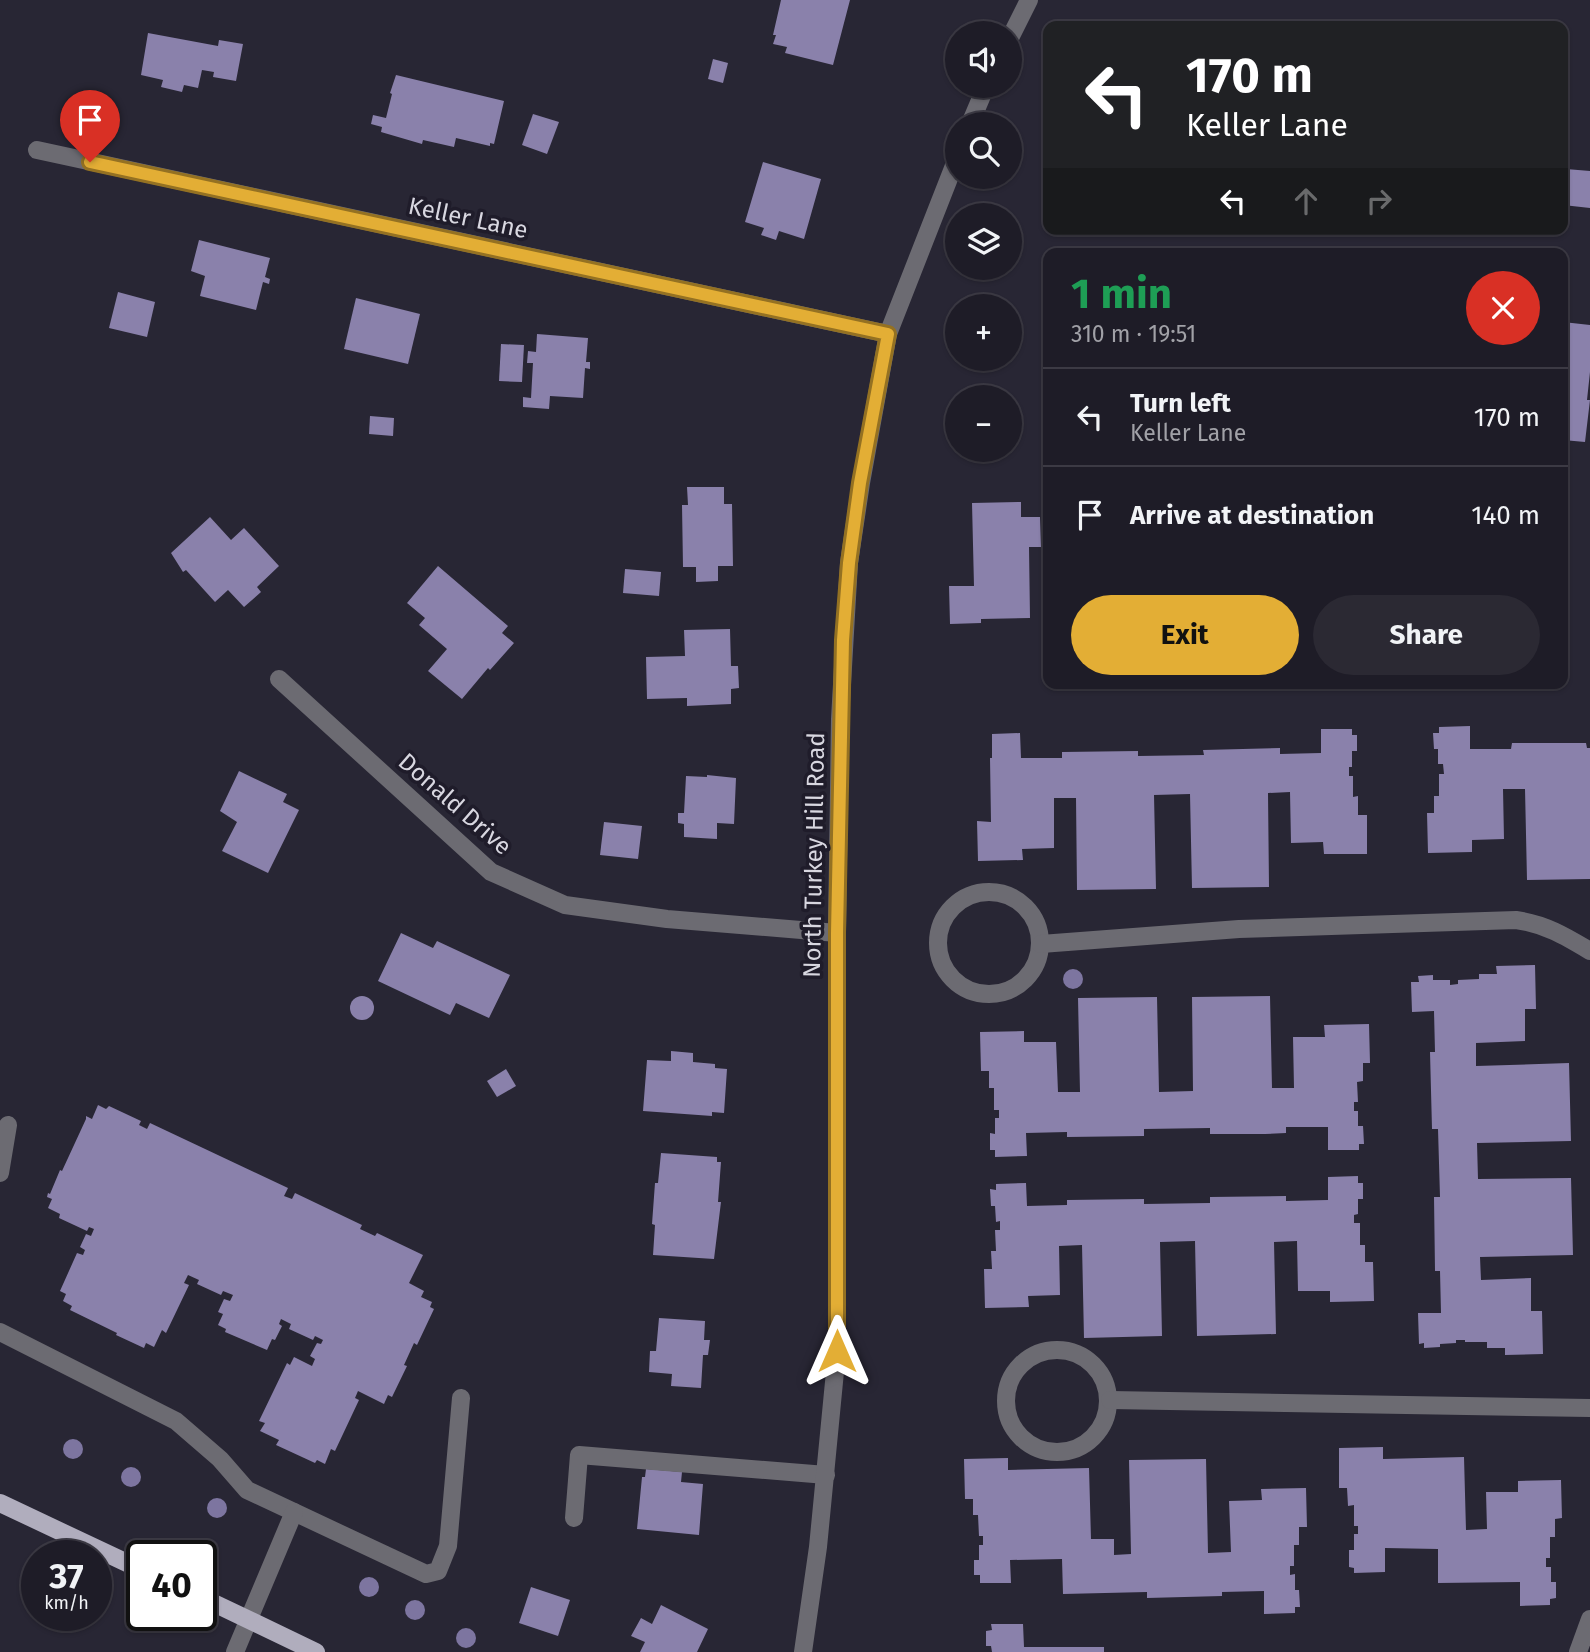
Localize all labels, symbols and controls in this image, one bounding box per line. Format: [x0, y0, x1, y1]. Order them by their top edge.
map controls [945, 21, 1022, 462]
button: sound [945, 21, 1022, 98]
text: 170 m [1186, 46, 1313, 105]
icon: left [1071, 49, 1162, 140]
pin [60, 90, 120, 162]
icon: arrive [71, 101, 109, 139]
text: Keller Lane [1186, 106, 1348, 144]
button: search [945, 112, 1022, 189]
icon: left [1214, 182, 1252, 220]
icon: ahead [1287, 182, 1325, 220]
icon: right [1360, 182, 1398, 220]
street label: Keller Lane [406, 192, 530, 244]
button: layers [945, 203, 1022, 280]
text: 1 min [1071, 269, 1172, 319]
button: close [1466, 271, 1540, 345]
button: + [945, 294, 1022, 371]
text: 310 m · 19:51 [1071, 320, 1196, 348]
button: − [945, 385, 1022, 462]
text: Turn left [1130, 388, 1231, 419]
icon: left [1071, 398, 1109, 436]
text: 170 m [1474, 402, 1540, 433]
text: Keller Lane [1130, 419, 1246, 447]
icon: arrive [1071, 496, 1109, 534]
text: Arrive at destination [1130, 500, 1374, 531]
text: 140 m [1471, 500, 1540, 531]
button: Exit [1071, 595, 1299, 675]
button: Share [1313, 595, 1540, 675]
street label: North Turkey Hill Road [798, 732, 830, 978]
street label: Donald Drive [393, 747, 517, 861]
position arrow [800, 1314, 874, 1388]
speed limit sign: 40 [126, 1540, 217, 1631]
text: 37 [49, 1555, 84, 1597]
text: km/h [44, 1592, 89, 1614]

